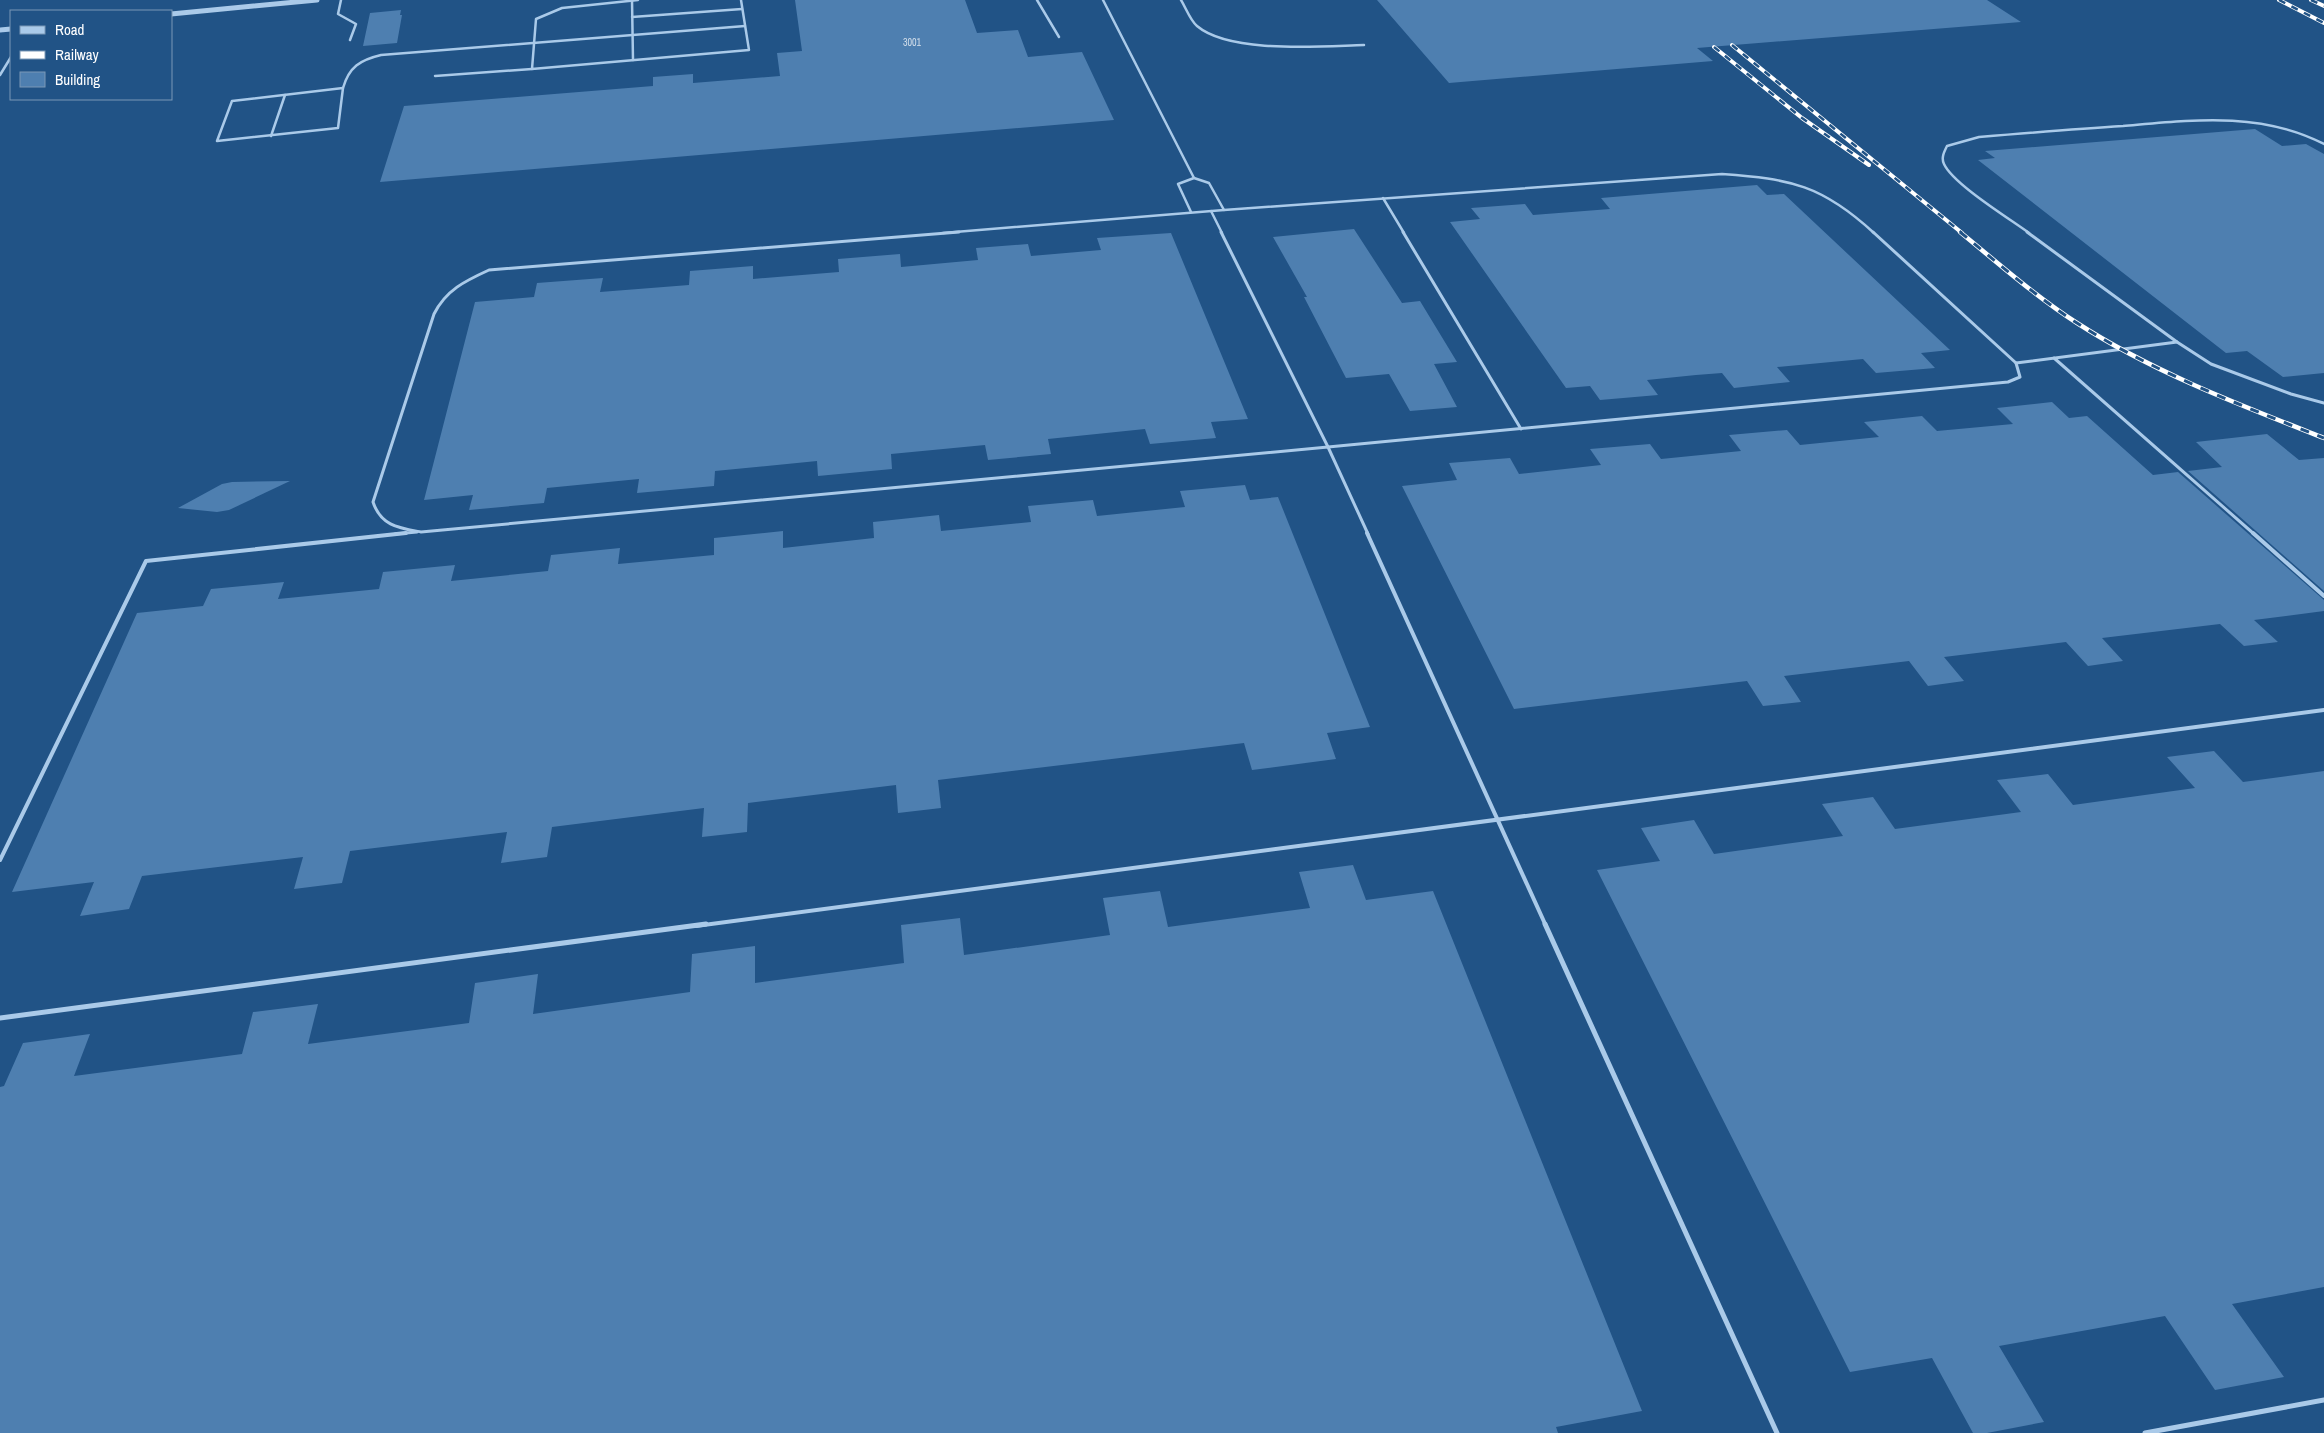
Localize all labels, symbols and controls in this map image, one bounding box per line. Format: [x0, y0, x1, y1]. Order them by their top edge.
legend [10, 10, 172, 100]
text: Road [55, 19, 84, 40]
house number: 3001 [903, 36, 922, 49]
text: Railway [55, 44, 100, 65]
text: Building [55, 69, 100, 90]

